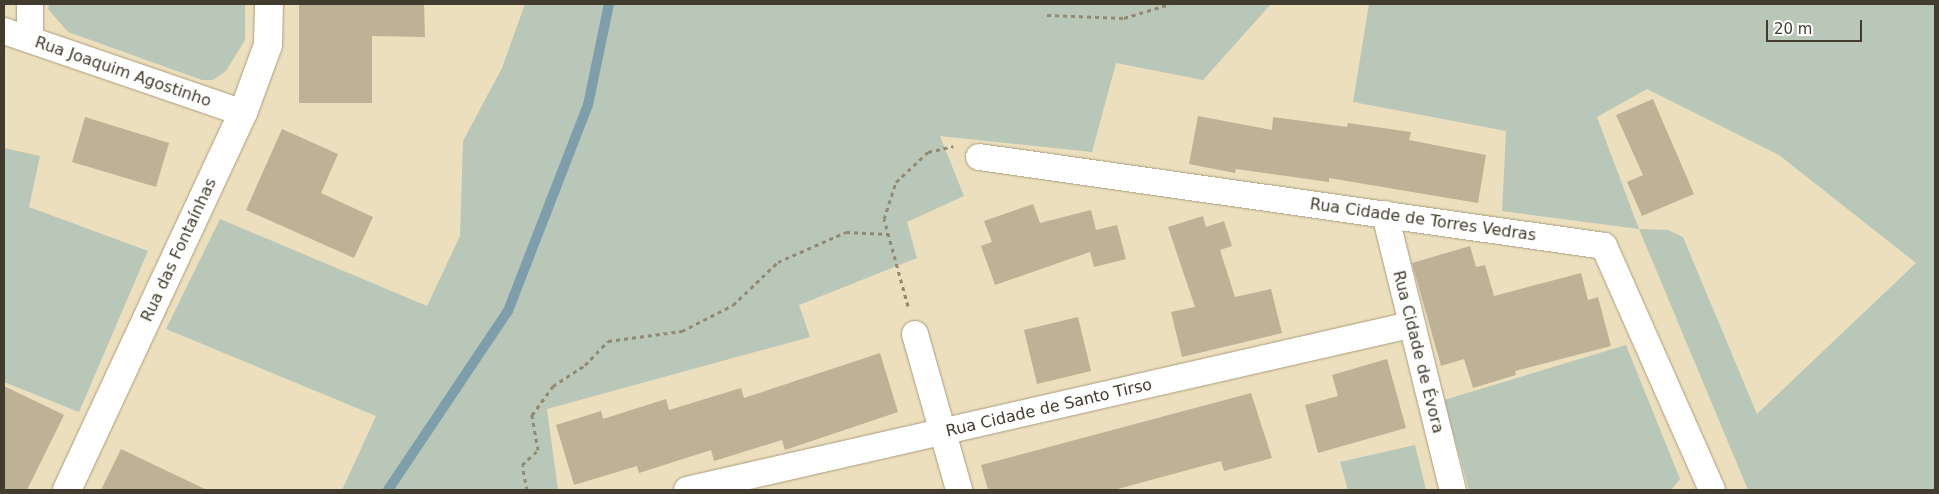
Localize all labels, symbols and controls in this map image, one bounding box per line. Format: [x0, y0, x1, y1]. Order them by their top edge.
scale bar [1769, 10, 1865, 42]
text: 20 m [1774, 20, 1812, 38]
street label: Rua Joaquim Agostinho [32, 33, 214, 111]
street label: Rua das Fontaínhas [137, 175, 221, 325]
street label: Rua Cidade de Torres Vedras [1309, 195, 1537, 245]
street label: Rua Cidade de Évora [1388, 269, 1448, 435]
street label: Rua Cidade de Santo Tirso [944, 375, 1154, 441]

